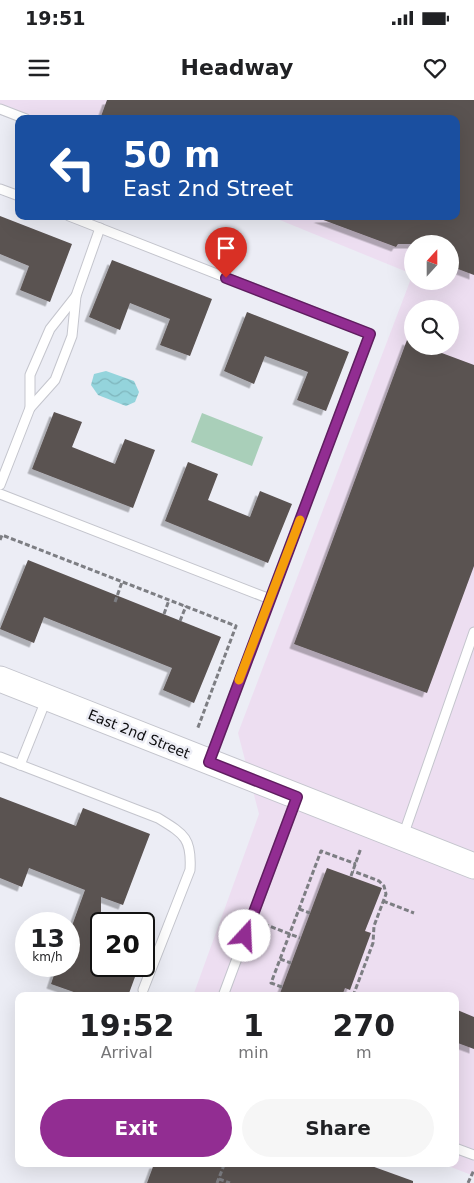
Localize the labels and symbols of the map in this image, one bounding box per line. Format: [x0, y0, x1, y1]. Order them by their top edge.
pin [205, 227, 247, 278]
north arrow [404, 235, 459, 290]
street label: East 2nd Street [86, 706, 193, 762]
position arrow [218, 909, 270, 961]
speed limit sign: 20 [90, 912, 155, 977]

